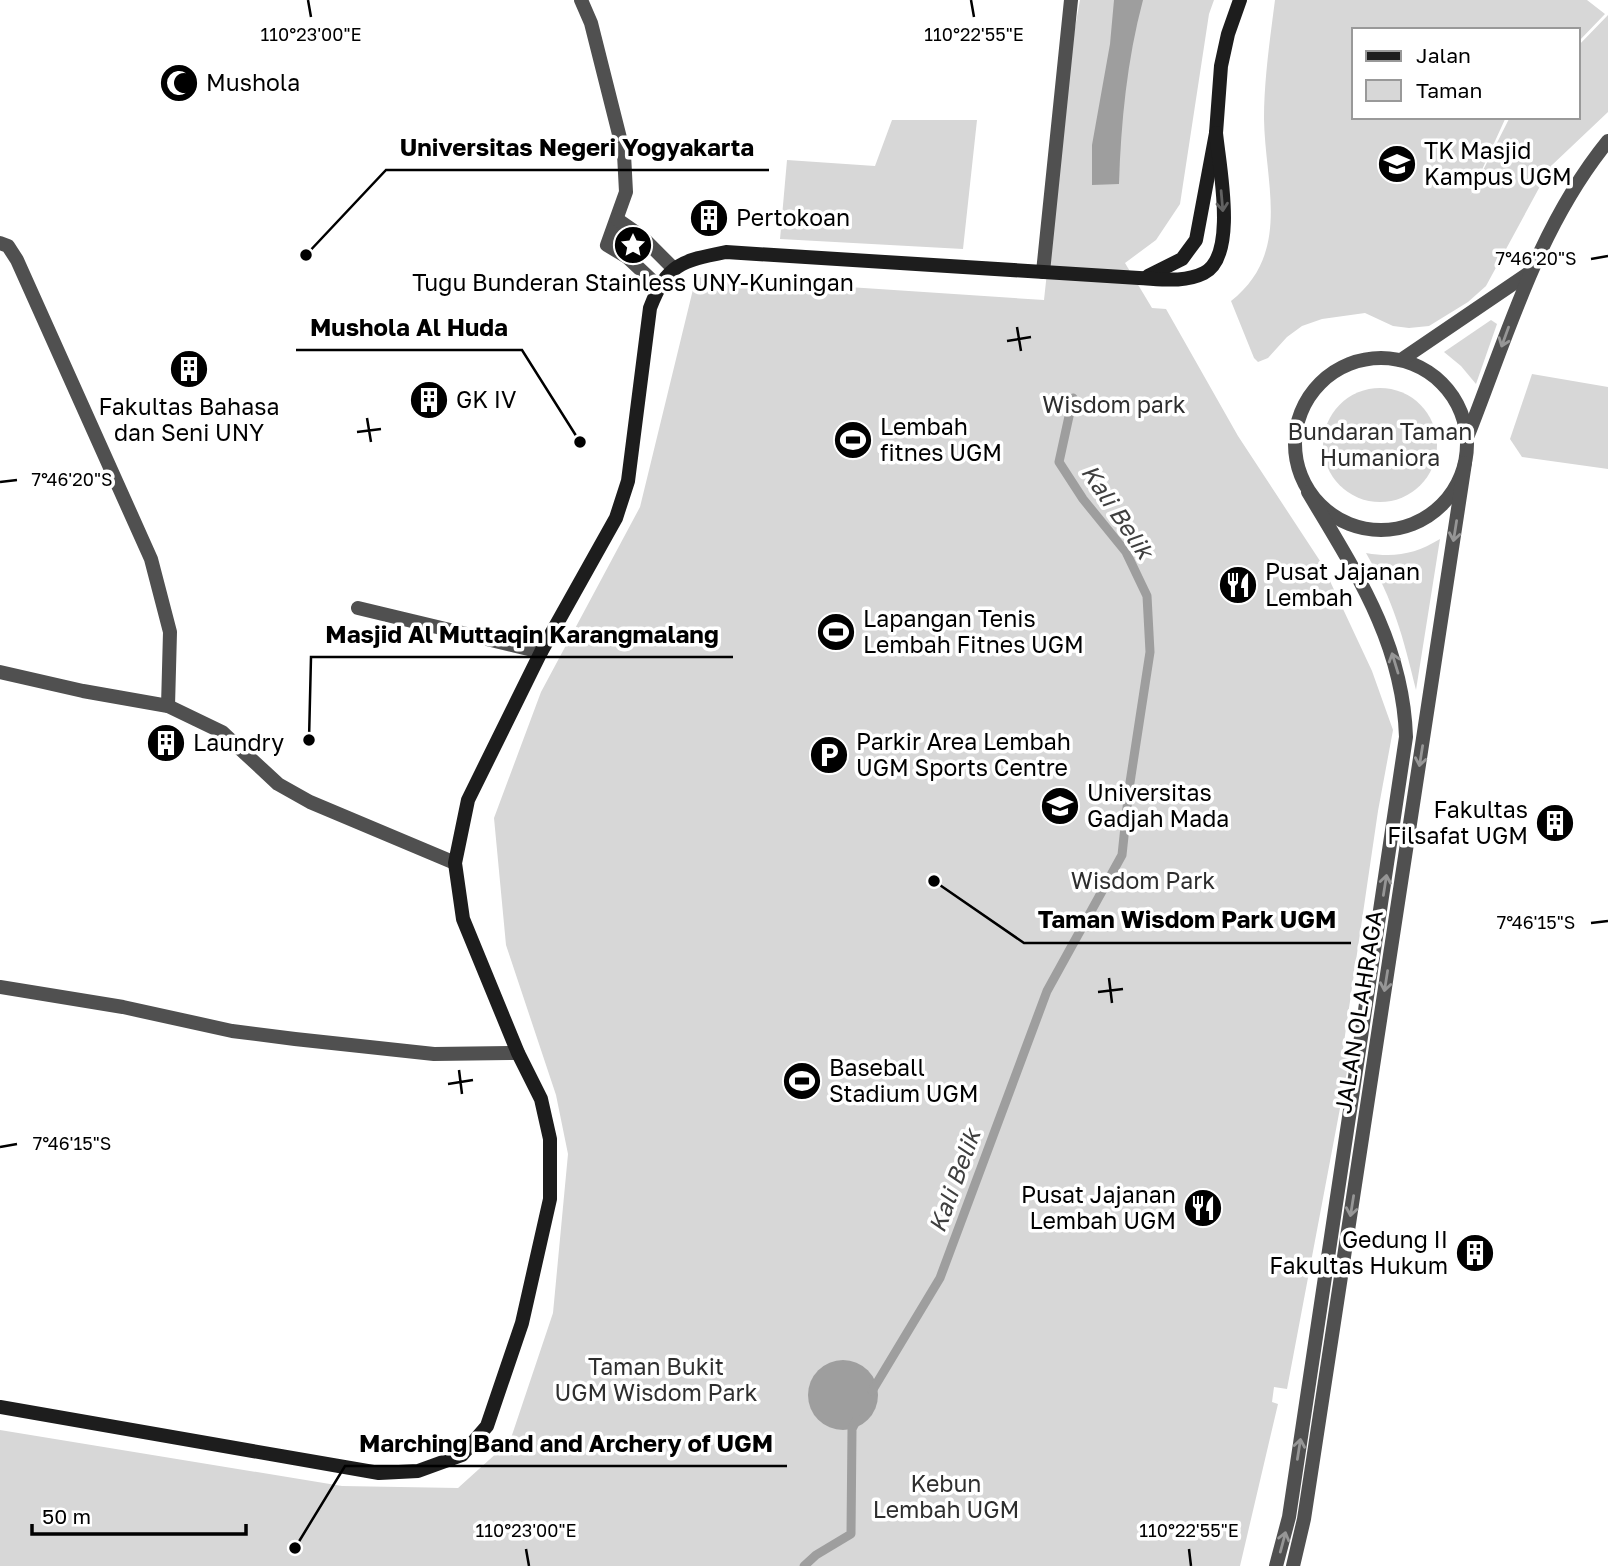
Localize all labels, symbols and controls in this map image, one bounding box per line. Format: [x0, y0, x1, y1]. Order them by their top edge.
text: 110°23'00"E [261, 23, 361, 45]
text: 110°22'55"E [924, 23, 1024, 45]
legend [1352, 28, 1580, 119]
text: Jalan [1416, 42, 1471, 68]
mosque icon: Mushola [158, 62, 200, 104]
place label: Mushola [206, 68, 300, 96]
text: Taman [1416, 77, 1482, 103]
callout: Universitas Negeri Yogyakarta [386, 125, 769, 170]
text: Universitas Negeri Yogyakarta [400, 132, 754, 161]
place label: TK Masjid Kampus UGM [1424, 136, 1572, 190]
school or university icon: TK Masjid Kampus UGM [1376, 143, 1418, 185]
one-way arrow [1216, 189, 1229, 212]
building icon: Pertokoan [688, 197, 730, 239]
place label: Pertokoan [736, 203, 850, 231]
place icon: Tugu Bunderan Stainless UNY-Kuningan [612, 224, 654, 266]
text: 7°46'20"S [1496, 247, 1576, 269]
place label: Tugu Bunderan Stainless UNY-Kuningan [412, 268, 854, 296]
callout: Mushola Al Huda [296, 305, 522, 350]
text: Mushola Al Huda [310, 312, 508, 341]
one-way arrow [1498, 325, 1511, 347]
building icon: Fakultas Bahasa dan Seni UNY [168, 348, 210, 390]
building icon: GK IV [408, 379, 450, 421]
place label: GK IV [456, 385, 516, 413]
park label: Wisdom park [1042, 390, 1186, 418]
place label: Fakultas Bahasa dan Seni UNY [99, 392, 279, 446]
place label: Lembah fitnes UGM [880, 412, 1002, 466]
park label: Bundaran Taman Humaniora [1288, 417, 1472, 471]
sports icon: Lembah fitnes UGM [832, 419, 874, 461]
water label: Kali Belik [1076, 458, 1162, 566]
text: 7°46'20"S [32, 468, 112, 490]
one-way arrow [1448, 519, 1461, 542]
place label: Pusat Jajanan Lembah [1265, 557, 1420, 611]
restaurant icon: Pusat Jajanan Lembah [1217, 564, 1259, 606]
place label: Lapangan Tenis Lembah Fitnes UGM [863, 604, 1084, 658]
sports icon: Lapangan Tenis Lembah Fitnes UGM [815, 611, 857, 653]
callout: Masjid Al Muttaqin Karangmalang [311, 612, 733, 657]
text: Masjid Al Muttaqin Karangmalang [325, 619, 719, 648]
one-way arrow [1387, 652, 1400, 674]
building icon: Laundry [145, 722, 187, 764]
place label: Parkir Area Lembah UGM Sports Centre [856, 727, 1071, 781]
place label: Laundry [193, 728, 284, 756]
parking icon: Parkir Area Lembah UGM Sports Centre [808, 734, 850, 776]
one-way arrow [1414, 744, 1427, 767]
place label: Universitas Gadjah Mada [1087, 778, 1229, 832]
school or university icon: Universitas Gadjah Mada [1039, 785, 1081, 827]
place label: Fakultas Filsafat UGM [1387, 795, 1528, 849]
building icon: Fakultas Filsafat UGM [1534, 802, 1576, 844]
park label: Wisdom Park [1071, 866, 1215, 894]
one-way arrow [1379, 875, 1392, 897]
callout: Taman Wisdom Park UGM [1024, 898, 1351, 943]
text: Taman Wisdom Park UGM [1038, 904, 1336, 933]
street label: JALAN OLAHRAGA [1328, 908, 1388, 1115]
text: 7°46'15"S [1497, 911, 1575, 933]
one-way arrow [1379, 969, 1392, 992]
place label: Baseball Stadium UGM [829, 1053, 979, 1107]
sports icon: Baseball Stadium UGM [781, 1060, 823, 1102]
water label: Kali Belik [922, 1123, 986, 1236]
text: 7°46'15"S [33, 1132, 111, 1154]
place label: Pusat Jajanan Lembah UGM [1021, 1180, 1176, 1234]
restaurant icon: Pusat Jajanan Lembah UGM [1182, 1187, 1224, 1229]
one-way arrow [1345, 1194, 1358, 1216]
place label: Gedung II Fakultas Hukum [1269, 1225, 1448, 1279]
building icon: Gedung II Fakultas Hukum [1454, 1232, 1496, 1274]
park label: Taman Bukit UGM Wisdom Park [555, 1352, 757, 1406]
callout: Marching Band and Archery of UGM [345, 1421, 787, 1466]
text: Marching Band and Archery of UGM [359, 1428, 773, 1457]
one-way arrow [1293, 1439, 1306, 1461]
park label: Kebun Lembah UGM [873, 1469, 1019, 1523]
scale bar [32, 1492, 245, 1536]
text: 50 m [42, 1503, 91, 1529]
text: 110°23'00"E [476, 1519, 576, 1541]
text: 110°22'55"E [1139, 1519, 1239, 1541]
one-way arrow [1277, 1531, 1290, 1553]

